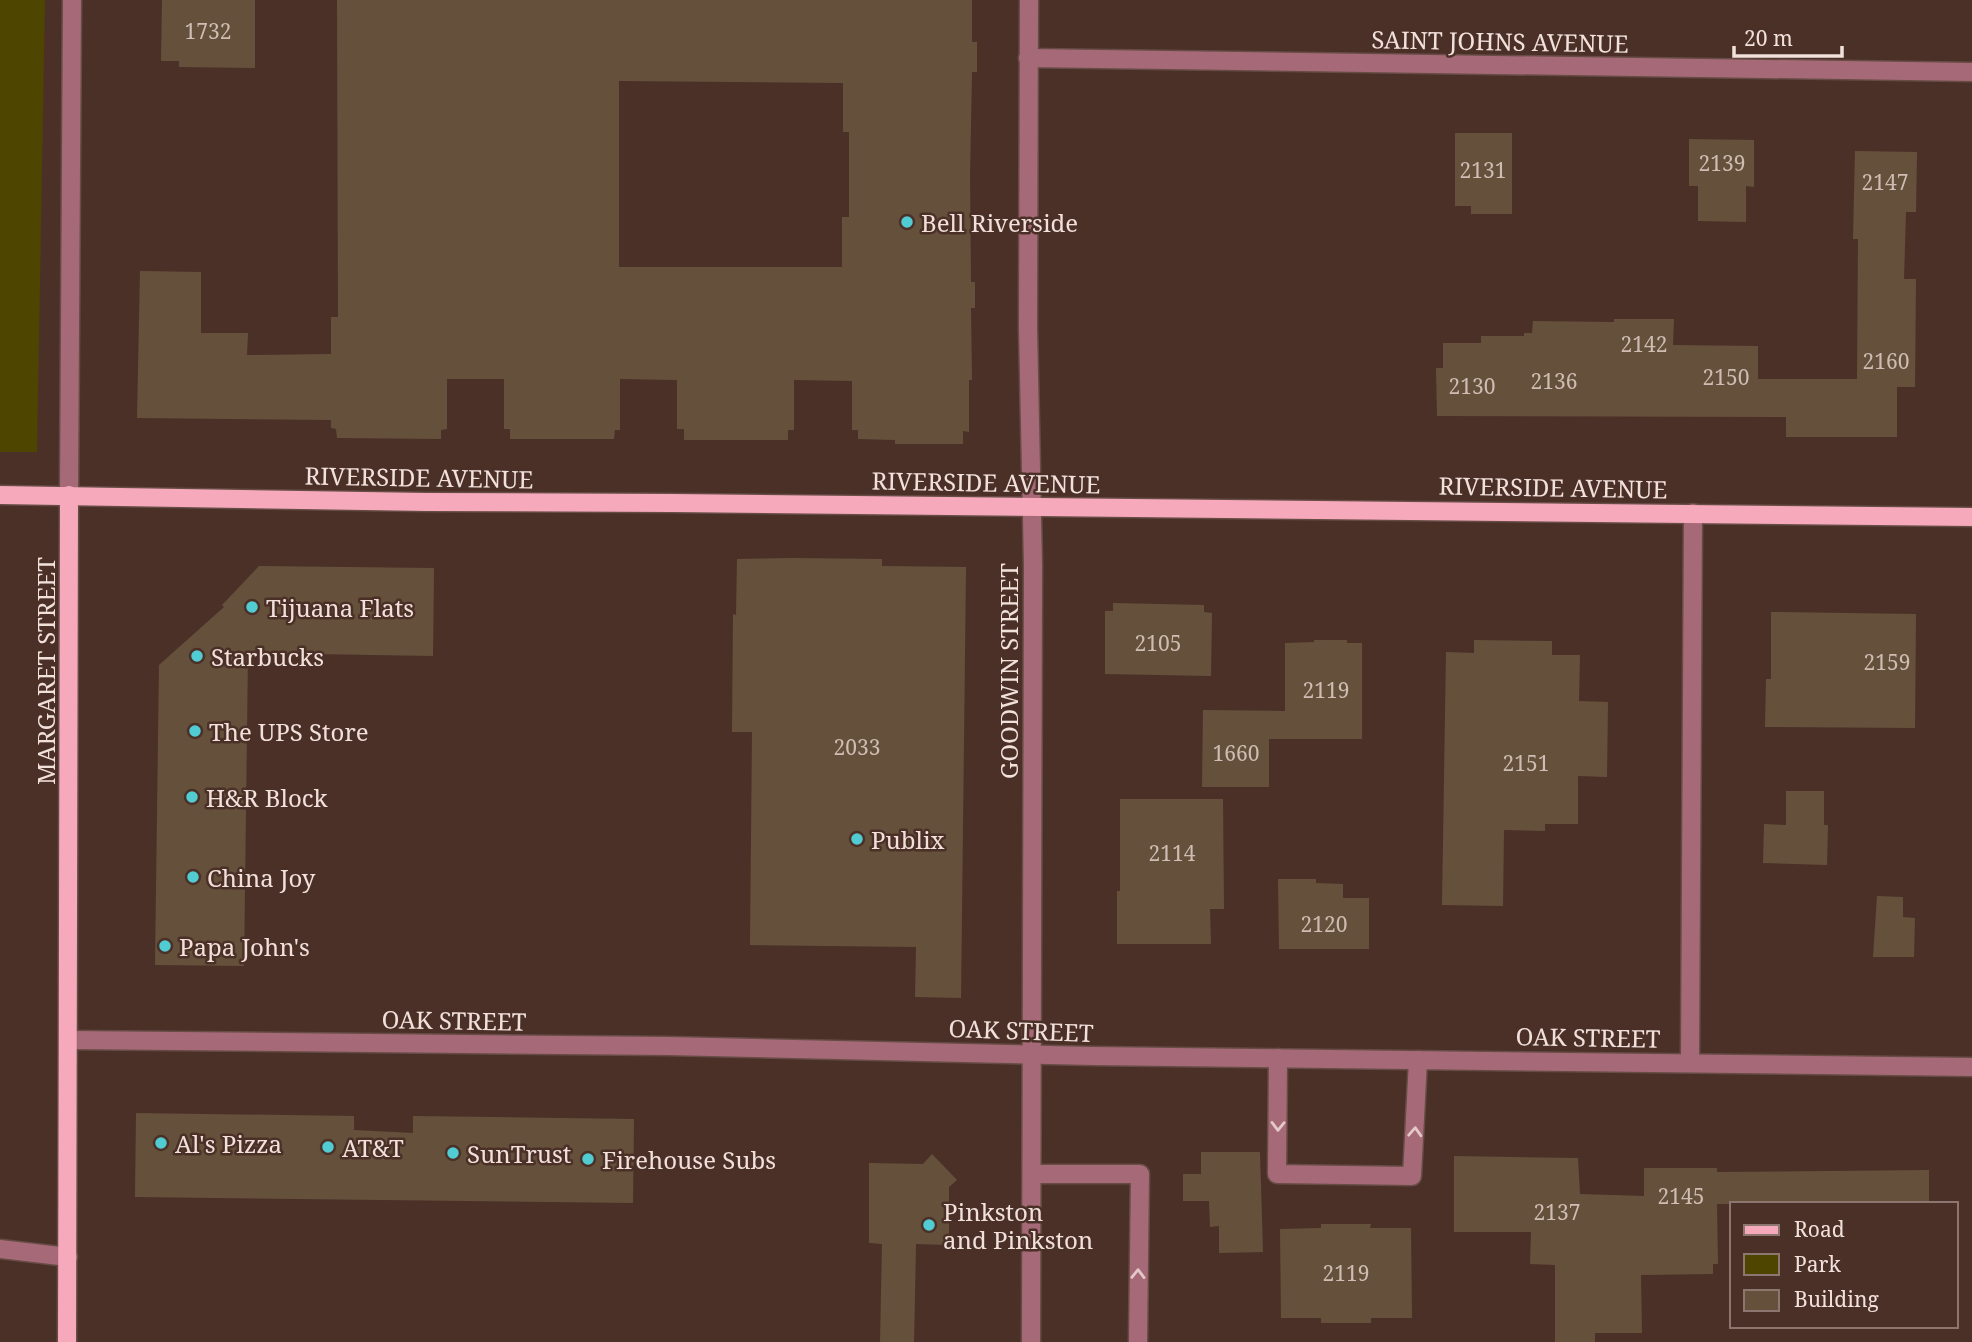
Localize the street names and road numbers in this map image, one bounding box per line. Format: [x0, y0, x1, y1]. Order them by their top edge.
street label: SAINT JOHNS AVENUE [1371, 22, 1629, 60]
street label: RIVERSIDE AVENUE [304, 459, 534, 495]
street label: RIVERSIDE AVENUE [871, 464, 1101, 500]
street label: RIVERSIDE AVENUE [1438, 469, 1668, 505]
street label: MARGARET STREET [29, 557, 62, 785]
street label: GOODWIN STREET [992, 563, 1025, 779]
street label: OAK STREET [381, 1002, 527, 1038]
street label: OAK STREET [948, 1011, 1094, 1049]
street label: OAK STREET [1515, 1019, 1661, 1055]

